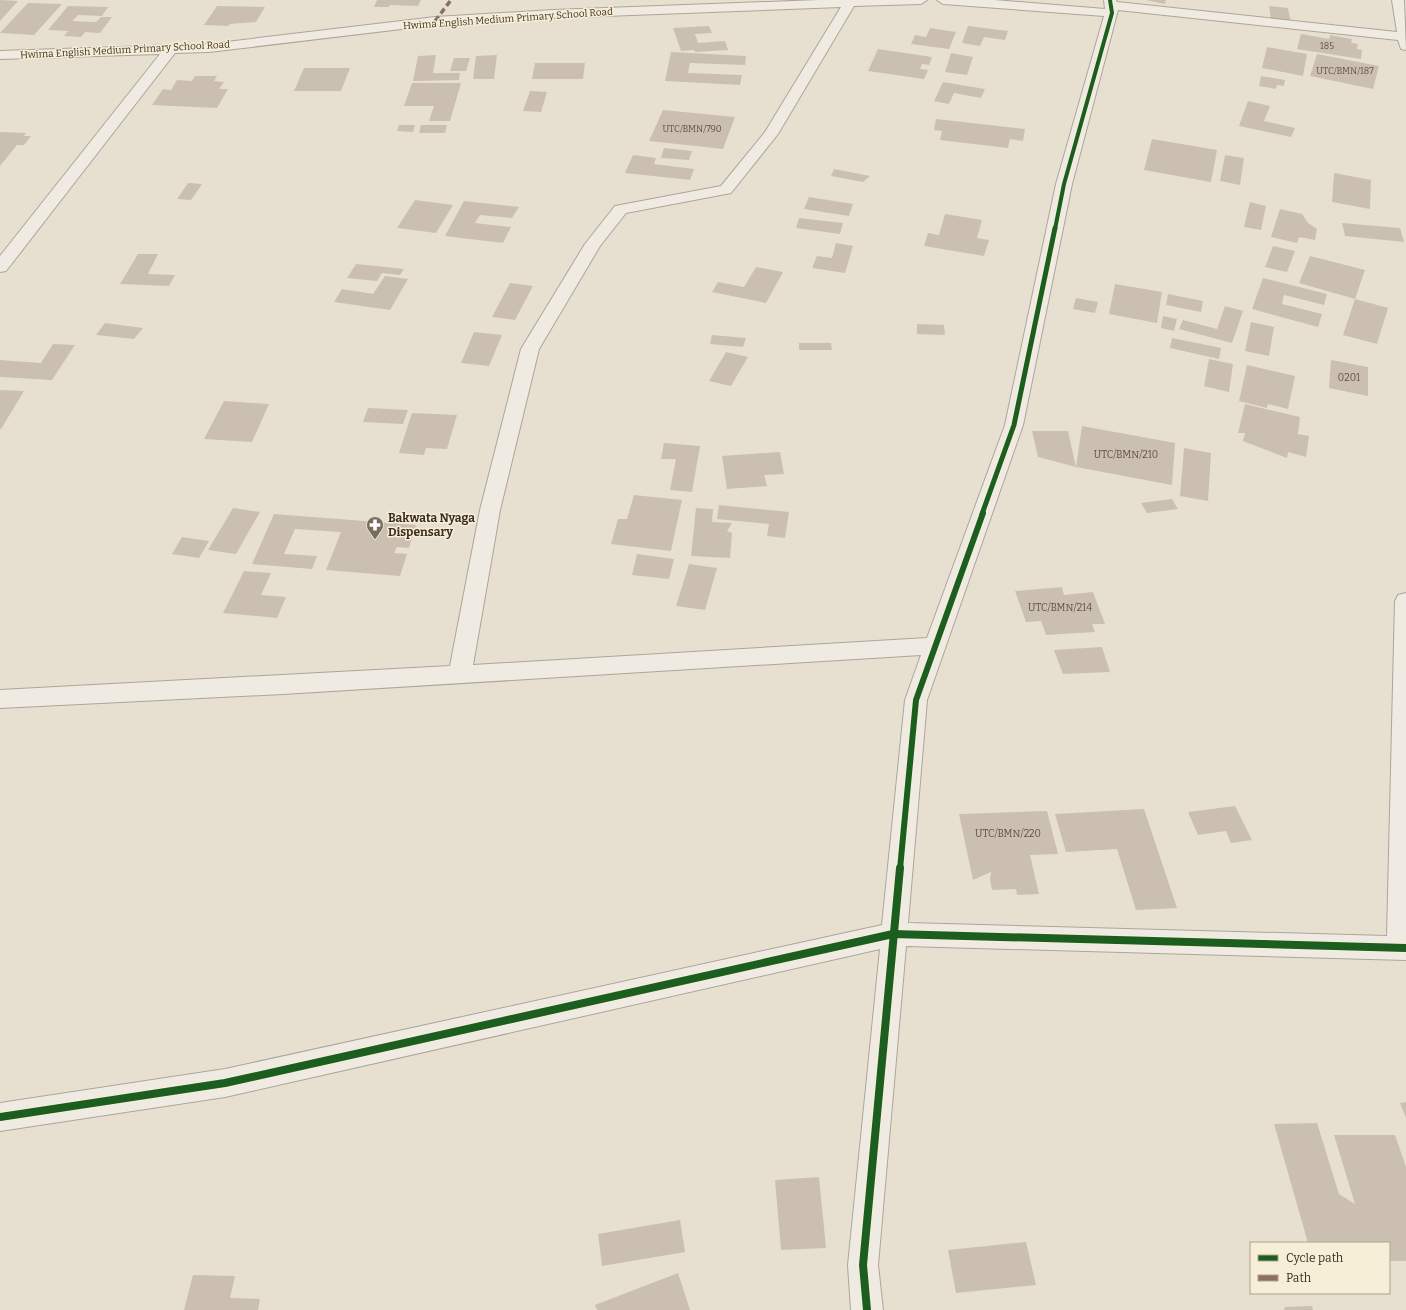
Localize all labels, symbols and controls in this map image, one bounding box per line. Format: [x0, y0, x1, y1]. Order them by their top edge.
street label: Hwima English Medium Primary School Road [403, 6, 613, 32]
street label: Hwima English Medium Primary School Road [20, 39, 230, 61]
house number: 185 [1320, 41, 1334, 51]
house number: UTC/BMN/187 [1316, 66, 1374, 76]
house number: UTC/BMN/790 [662, 124, 722, 134]
house number: 0201 [1338, 372, 1360, 384]
house number: UTC/BMN/210 [1094, 449, 1158, 461]
place label: Bakwata Nyaga Dispensary [388, 511, 475, 539]
pharmacy icon: Bakwata Nyaga Dispensary [365, 515, 385, 540]
house number: UTC/BMN/214 [1028, 602, 1092, 614]
house number: UTC/BMN/220 [975, 828, 1041, 840]
legend [1250, 1242, 1390, 1294]
text: Cycle path [1286, 1251, 1344, 1265]
text: Path [1286, 1271, 1312, 1285]

